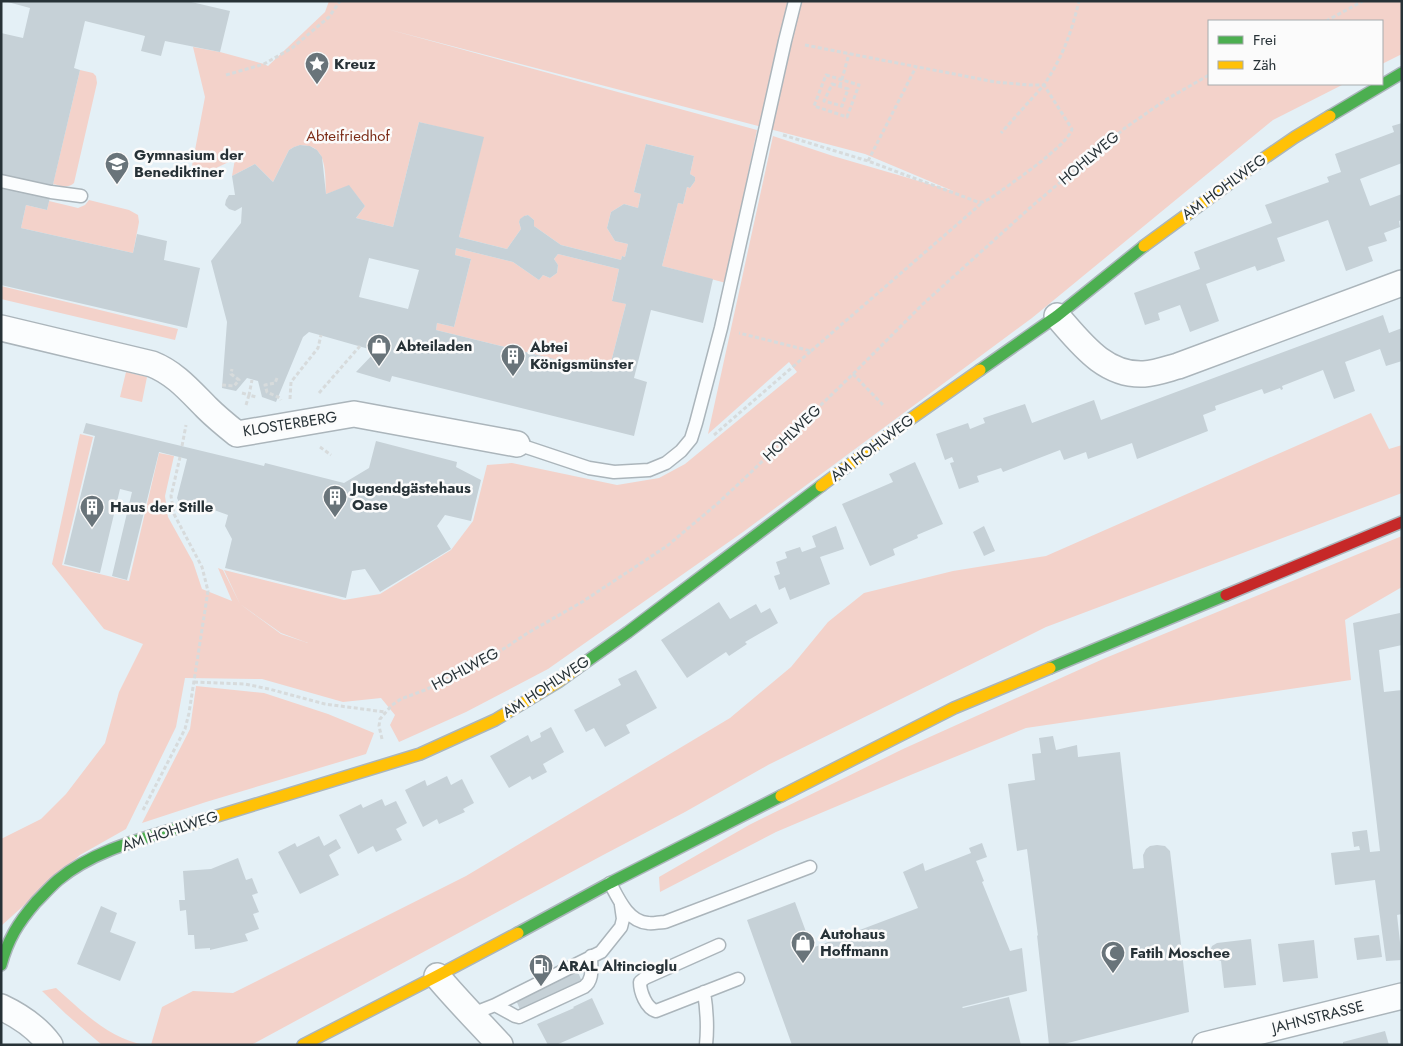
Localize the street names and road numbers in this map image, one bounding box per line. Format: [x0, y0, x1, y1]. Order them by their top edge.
street label: HOHLWEG [1054, 126, 1124, 190]
street label: AM HOHLWEG [1177, 149, 1271, 225]
street label: HOHLWEG [758, 400, 826, 466]
street label: KLOSTERBERG [241, 406, 339, 442]
street label: AM HOHLWEG [826, 409, 918, 487]
street label: HOHLWEG [427, 642, 503, 696]
street label: AM HOHLWEG [498, 651, 594, 723]
street label: AM HOHLWEG [119, 805, 221, 857]
street label: JAHNSTRASSE [1268, 995, 1366, 1040]

